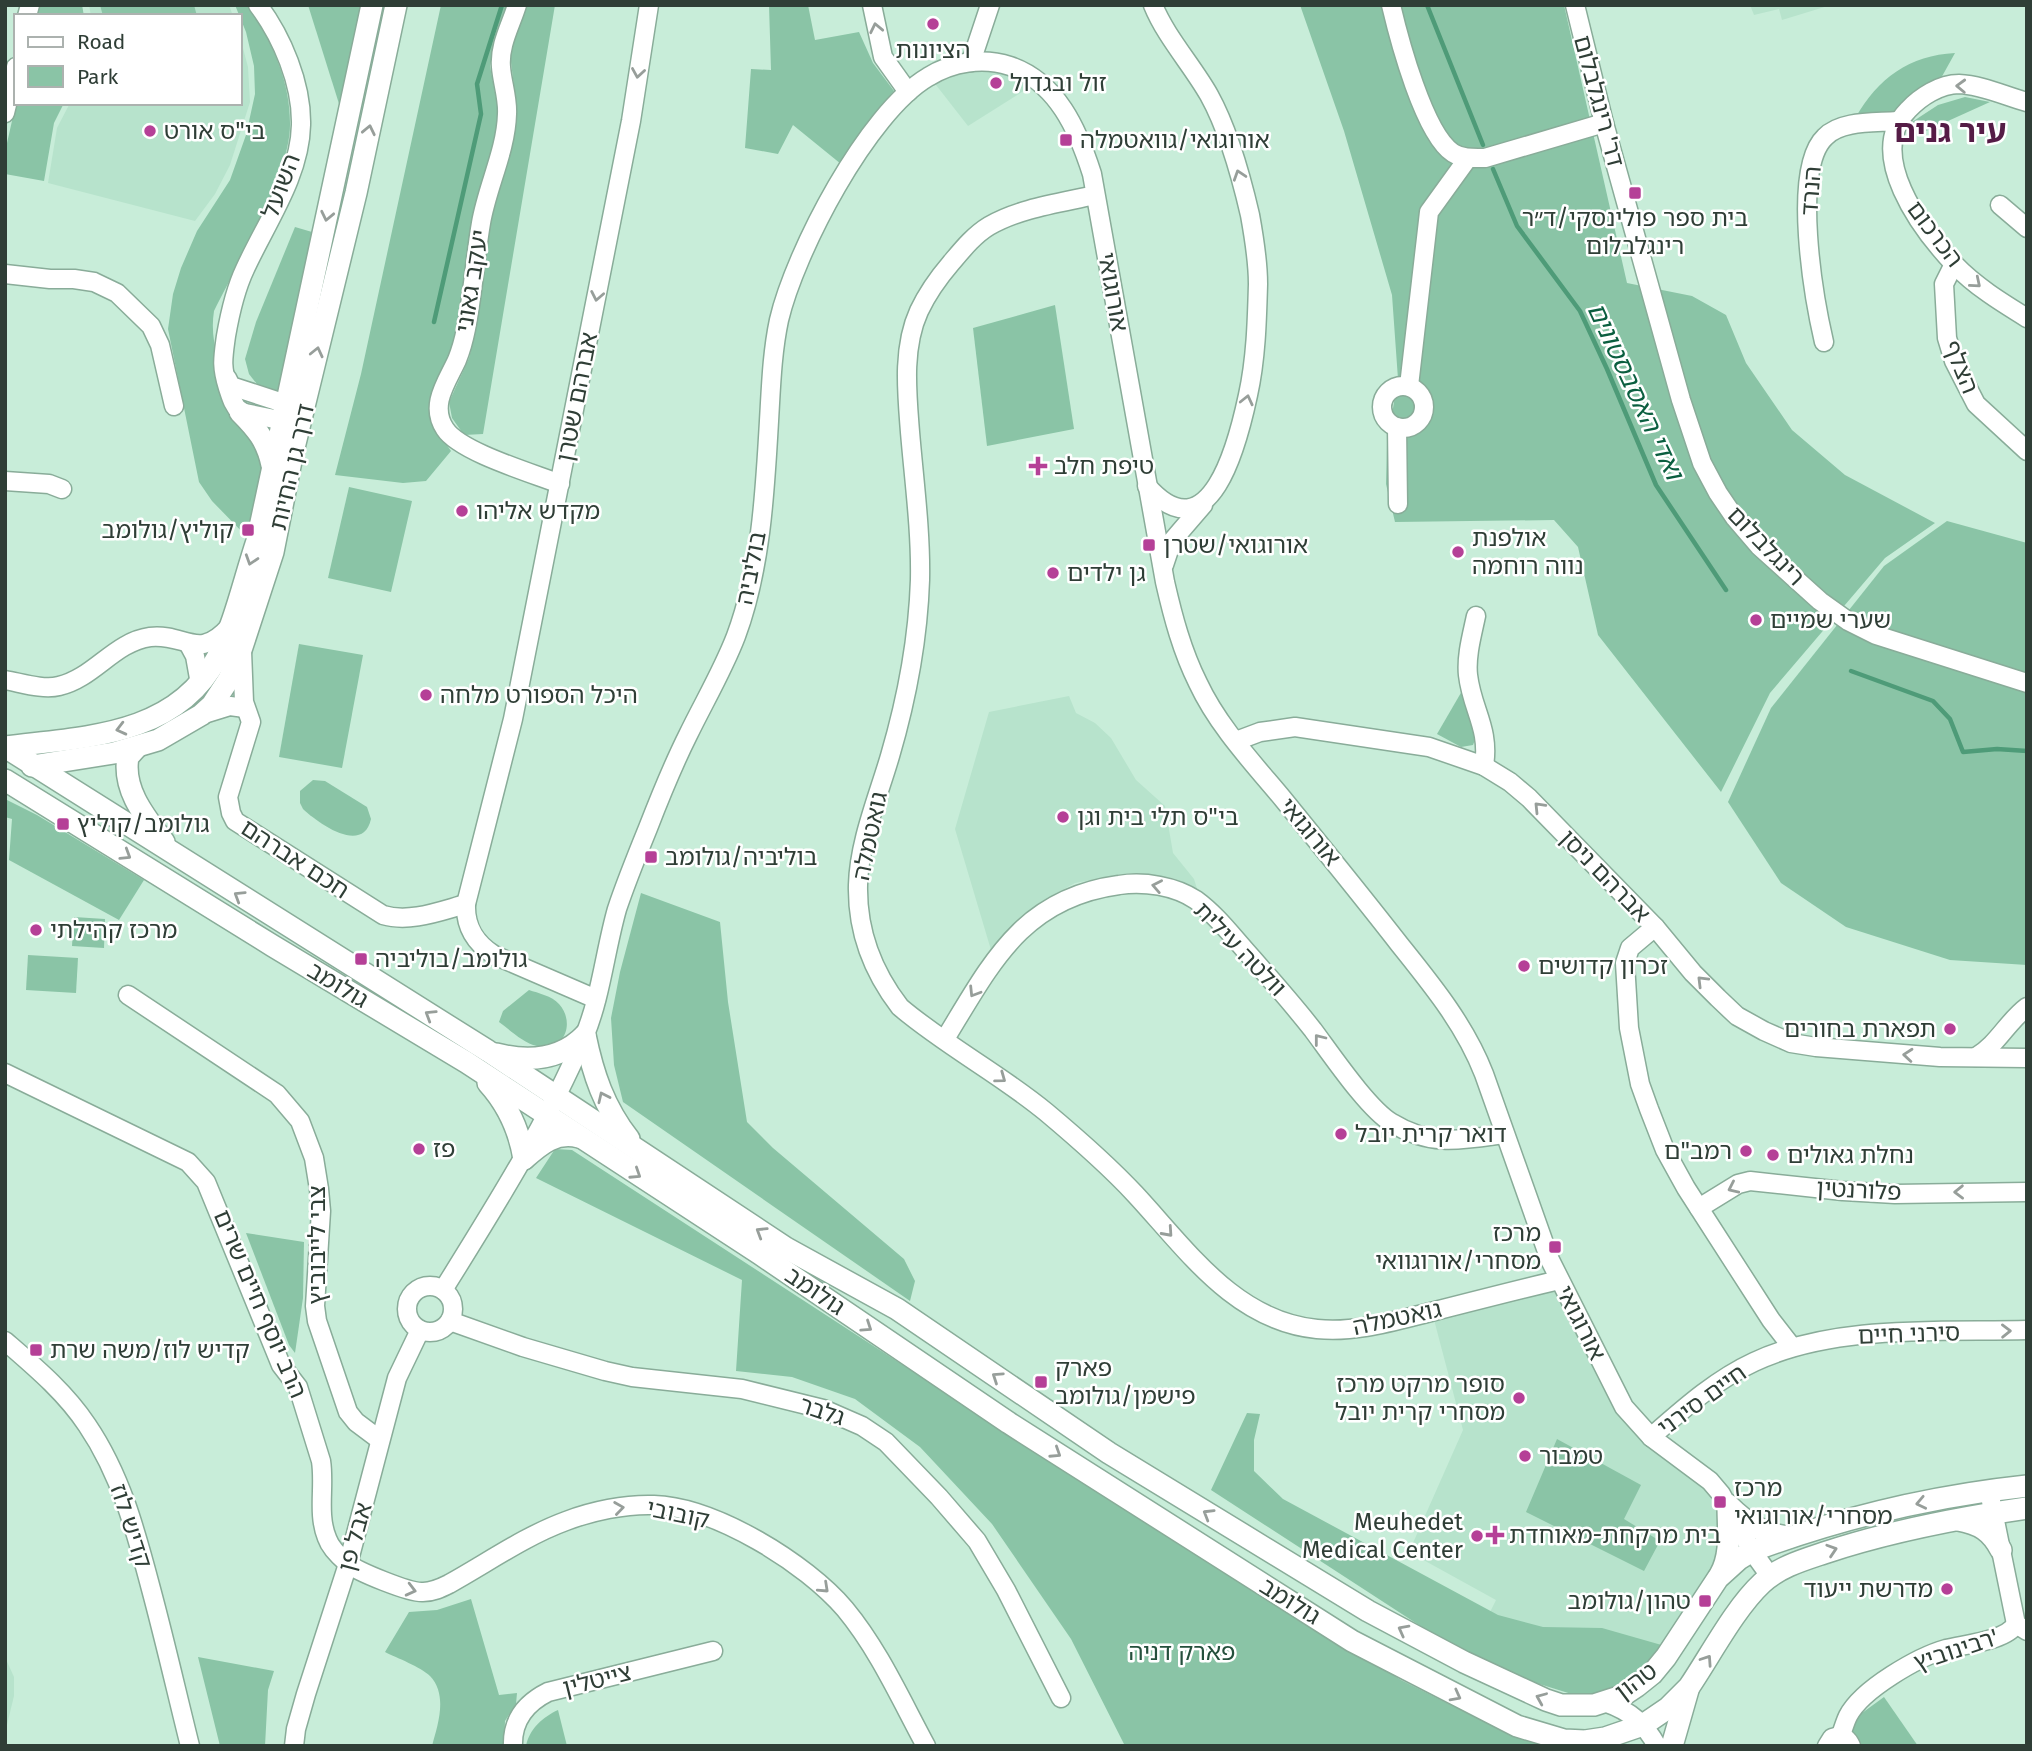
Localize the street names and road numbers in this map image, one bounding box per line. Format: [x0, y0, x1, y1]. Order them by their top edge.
street label: דר' רינגלבלום [1568, 32, 1630, 170]
street label: השועל [256, 150, 306, 222]
street label: הנרד [1795, 165, 1827, 217]
street label: הכרכום [1901, 196, 1969, 272]
street label: יעקב גאוני [450, 228, 494, 334]
street label: אורוגואי [1092, 250, 1134, 334]
street label: אברהם שטרן [551, 330, 603, 464]
street label: הצלף [1938, 336, 1984, 398]
street label: דרך גן החיות [264, 401, 320, 533]
street label: רינגלבלום [1722, 501, 1810, 591]
street label: בוליביה [730, 529, 772, 607]
street label: גואטמלה [847, 789, 893, 883]
street label: אורוגואי [1274, 792, 1346, 872]
street label: חכם אברהם [236, 814, 354, 904]
street label: אברהם ניסן [1554, 824, 1656, 928]
street label: וולטה עילית [1188, 896, 1292, 1002]
street label: גולומב [303, 956, 373, 1014]
street label: פלורנטין [1816, 1174, 1902, 1206]
street label: צבי לייבוביץ [303, 1185, 331, 1305]
street label: הרב יוסף חיים שרים [208, 1206, 312, 1402]
street label: גולומב [780, 1261, 850, 1321]
street label: אורוגואי [1550, 1281, 1612, 1365]
street label: גואטמלה [1350, 1295, 1444, 1341]
street label: סירני חיים [1857, 1318, 1961, 1350]
street label: חיים סירני [1652, 1359, 1752, 1441]
street label: גלבר [796, 1391, 848, 1431]
street label: קדיש לוז [104, 1480, 158, 1572]
street label: קובובי [644, 1494, 712, 1534]
street label: אבל פן [332, 1500, 378, 1574]
street label: גולומב [1255, 1572, 1325, 1630]
street label: רבינוביץ' [1910, 1623, 2002, 1677]
street label: טהון [1609, 1656, 1663, 1706]
street label: צייטלין [560, 1658, 634, 1702]

